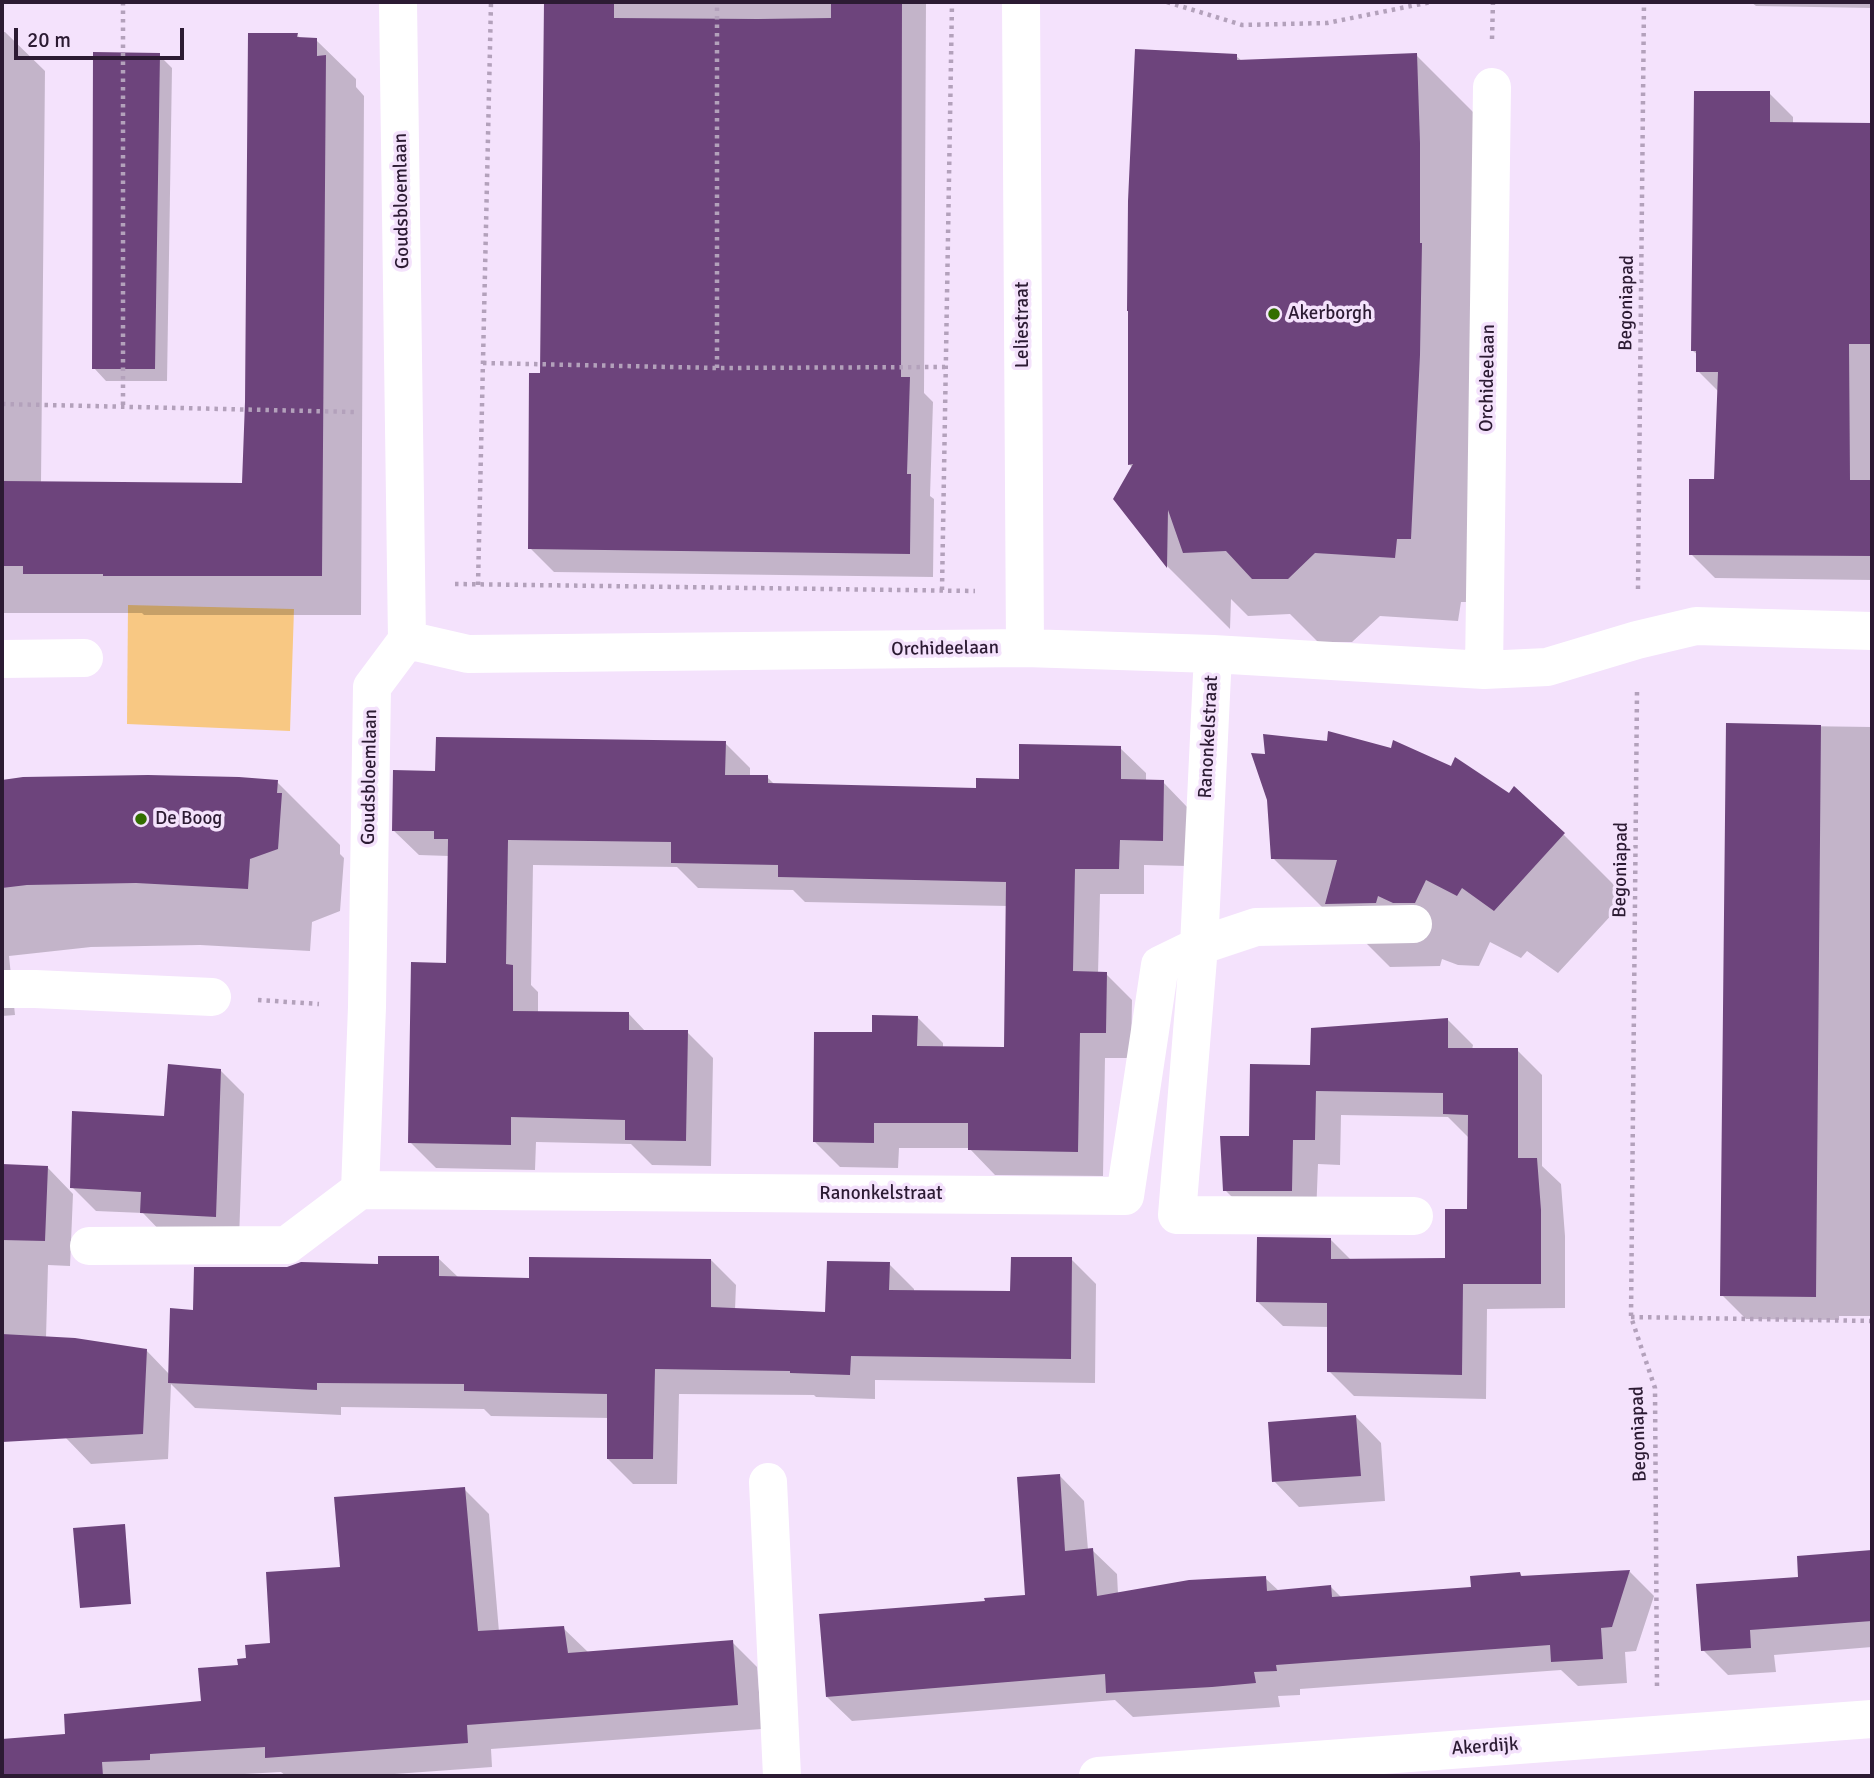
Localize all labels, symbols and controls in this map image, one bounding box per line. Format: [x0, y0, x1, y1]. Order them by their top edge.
scale bar [18, 14, 187, 58]
text: 20 m [27, 27, 71, 53]
street label: Goudsbloemlaan [389, 133, 415, 269]
street label: Begoniapad [1615, 255, 1639, 351]
street label: Leliestraat [1012, 282, 1034, 368]
place label: Akerborgh [1288, 303, 1372, 325]
marker: Akerborgh [1266, 306, 1282, 322]
street label: Orchideelaan [1476, 324, 1500, 432]
street label: Orchideelaan [891, 637, 999, 661]
street label: Ranonkelstraat [1194, 675, 1224, 799]
street label: Goudsbloemlaan [357, 709, 383, 845]
place label: De Boog [155, 808, 222, 830]
marker: De Boog [133, 811, 149, 827]
street label: Begoniapad [1609, 822, 1633, 918]
street label: Ranonkelstraat [819, 1183, 943, 1205]
street label: Begoniapad [1626, 1386, 1652, 1482]
street label: Akerdijk [1451, 1733, 1519, 1761]

